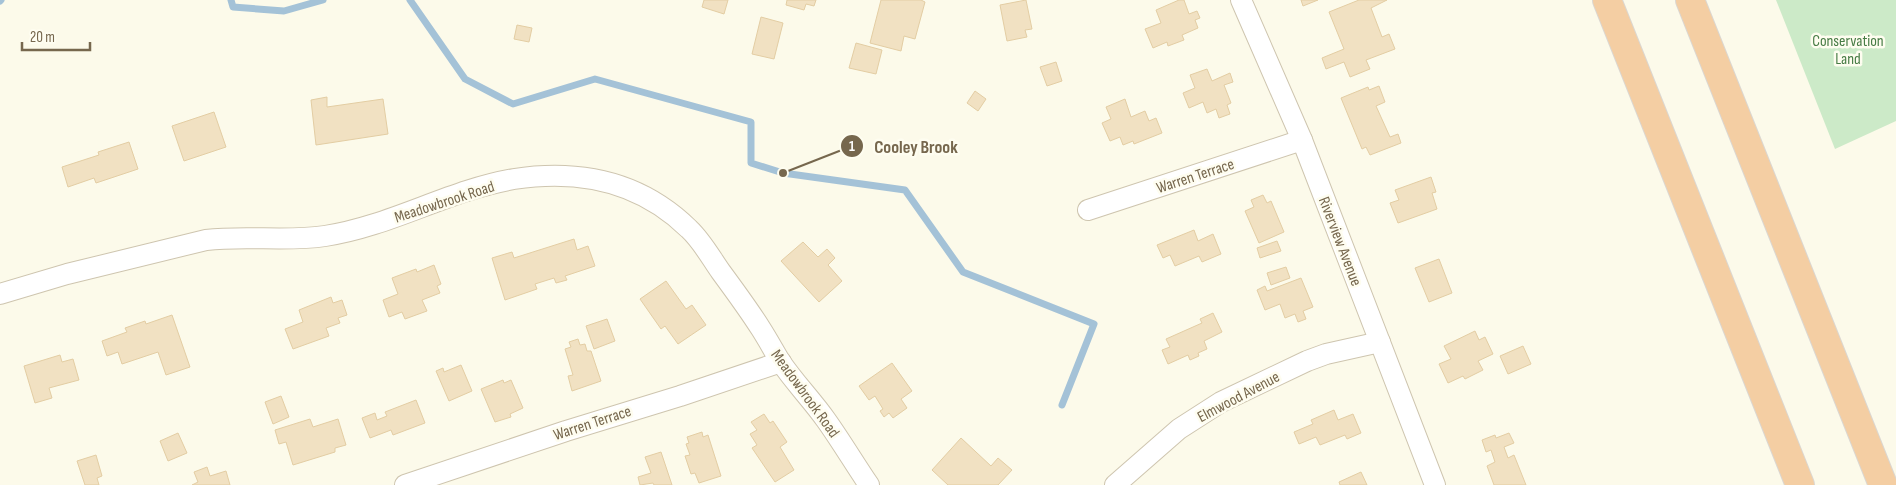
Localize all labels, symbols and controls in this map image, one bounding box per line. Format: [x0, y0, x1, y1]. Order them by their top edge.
scale bar [22, 20, 90, 52]
text: 20 m [30, 28, 55, 47]
park label: Conservation Land [1812, 32, 1884, 69]
callout: Cooley Brook [839, 130, 968, 163]
text: 1 [849, 137, 855, 156]
text: Cooley Brook [874, 137, 958, 158]
street label: Warren Terrace [1154, 155, 1237, 198]
street label: Meadowbrook Road [392, 177, 497, 228]
street label: Riverview Avenue [1314, 194, 1365, 289]
street label: Meadowbrook Road [767, 346, 843, 441]
street label: Elmwood Avenue [1194, 368, 1283, 427]
street label: Warren Terrace [551, 402, 634, 445]

